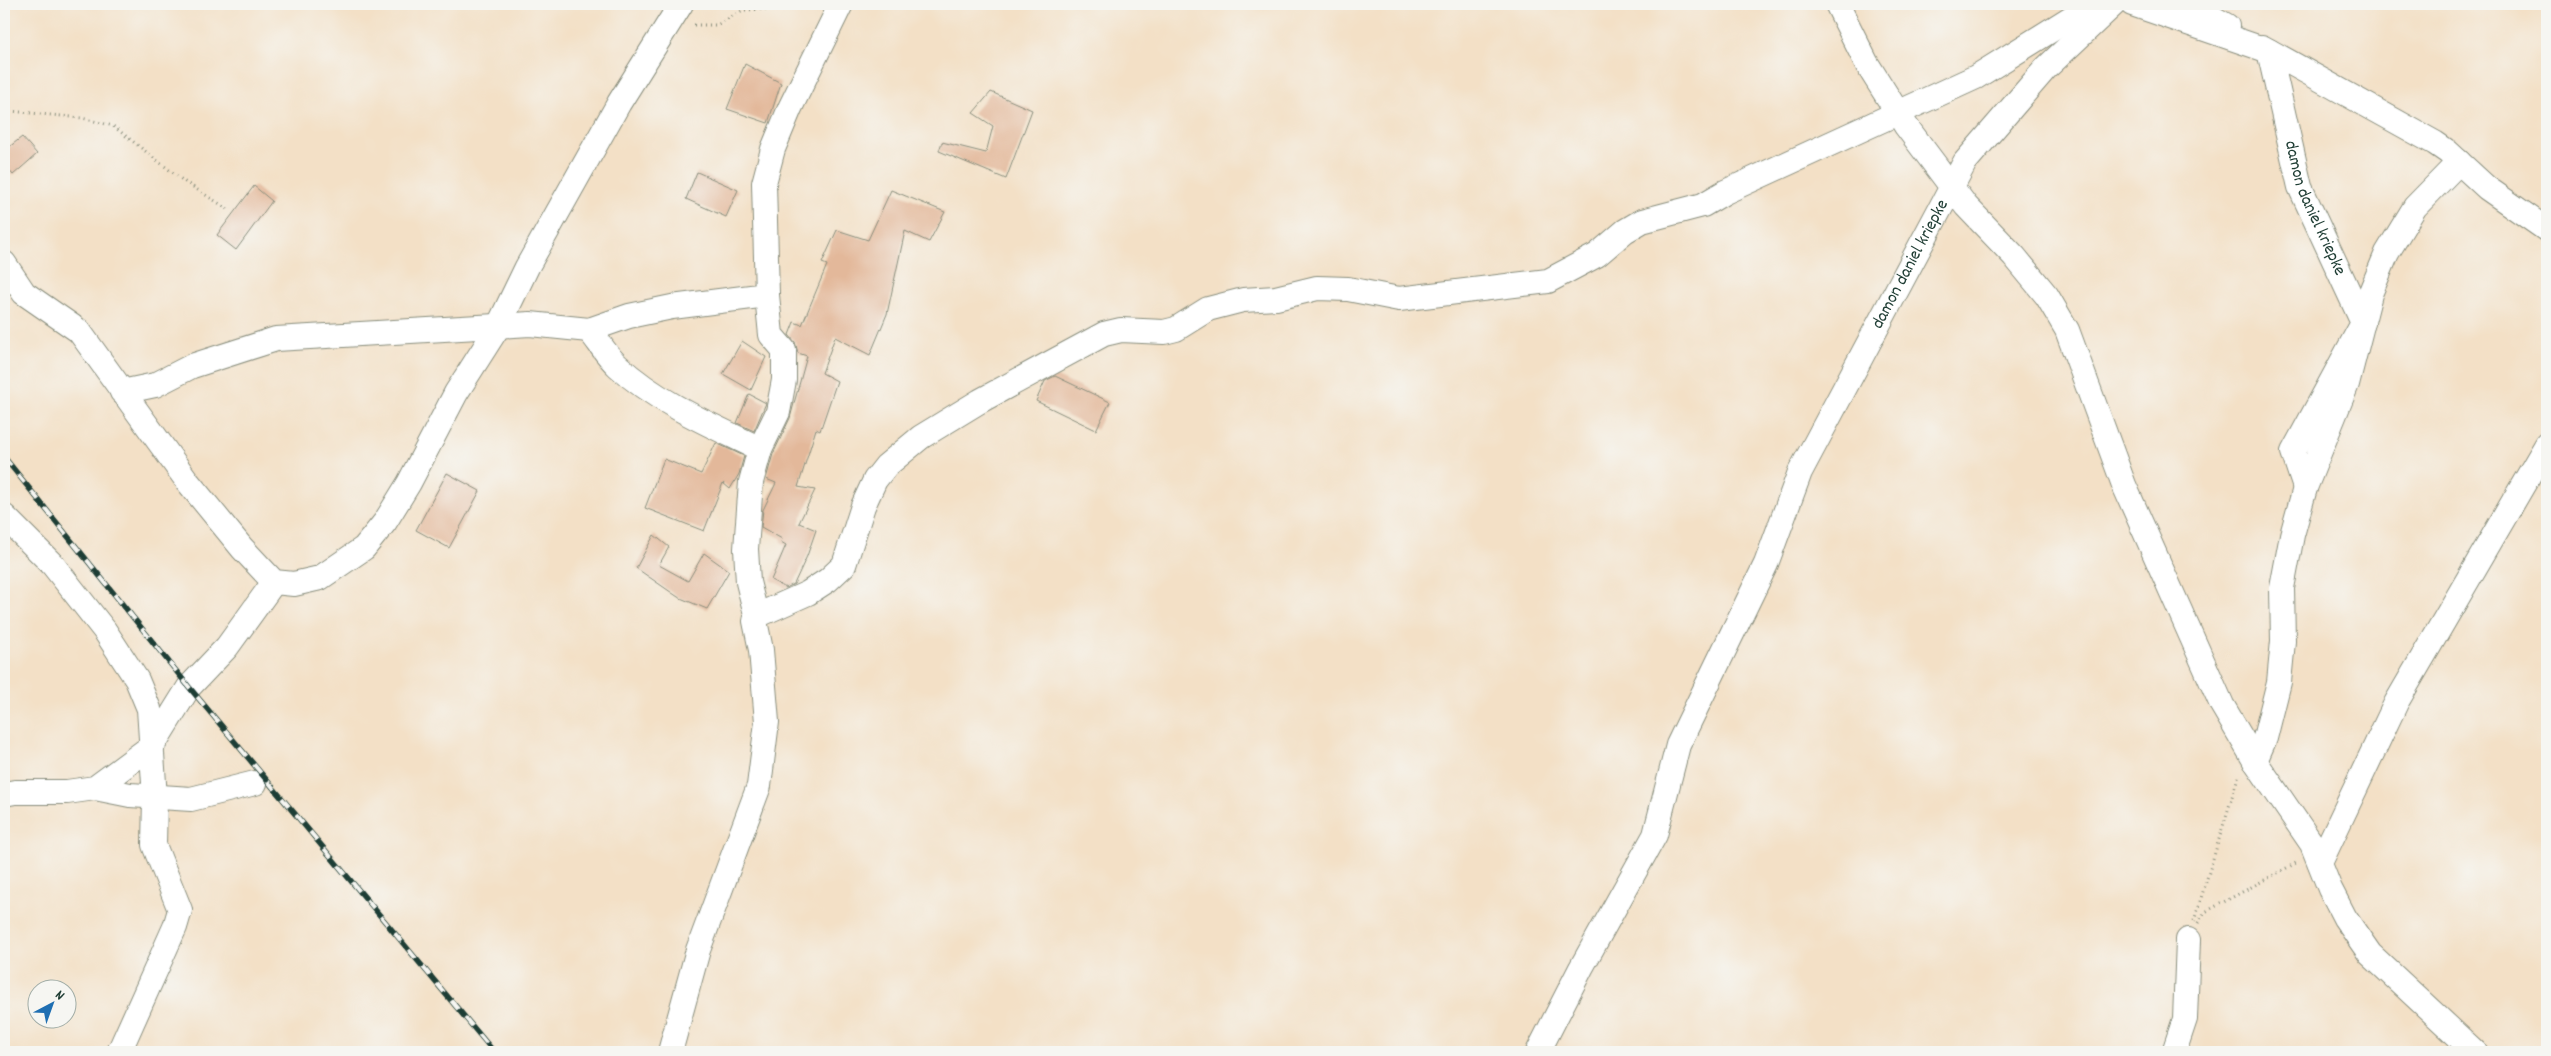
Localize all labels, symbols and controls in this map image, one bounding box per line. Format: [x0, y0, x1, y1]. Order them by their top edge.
street label: damon daniel kriepke [2277, 138, 2352, 280]
street label: damon daniel kriepke [1866, 195, 1955, 334]
north arrow [28, 978, 78, 1028]
text: N [50, 986, 68, 1006]

